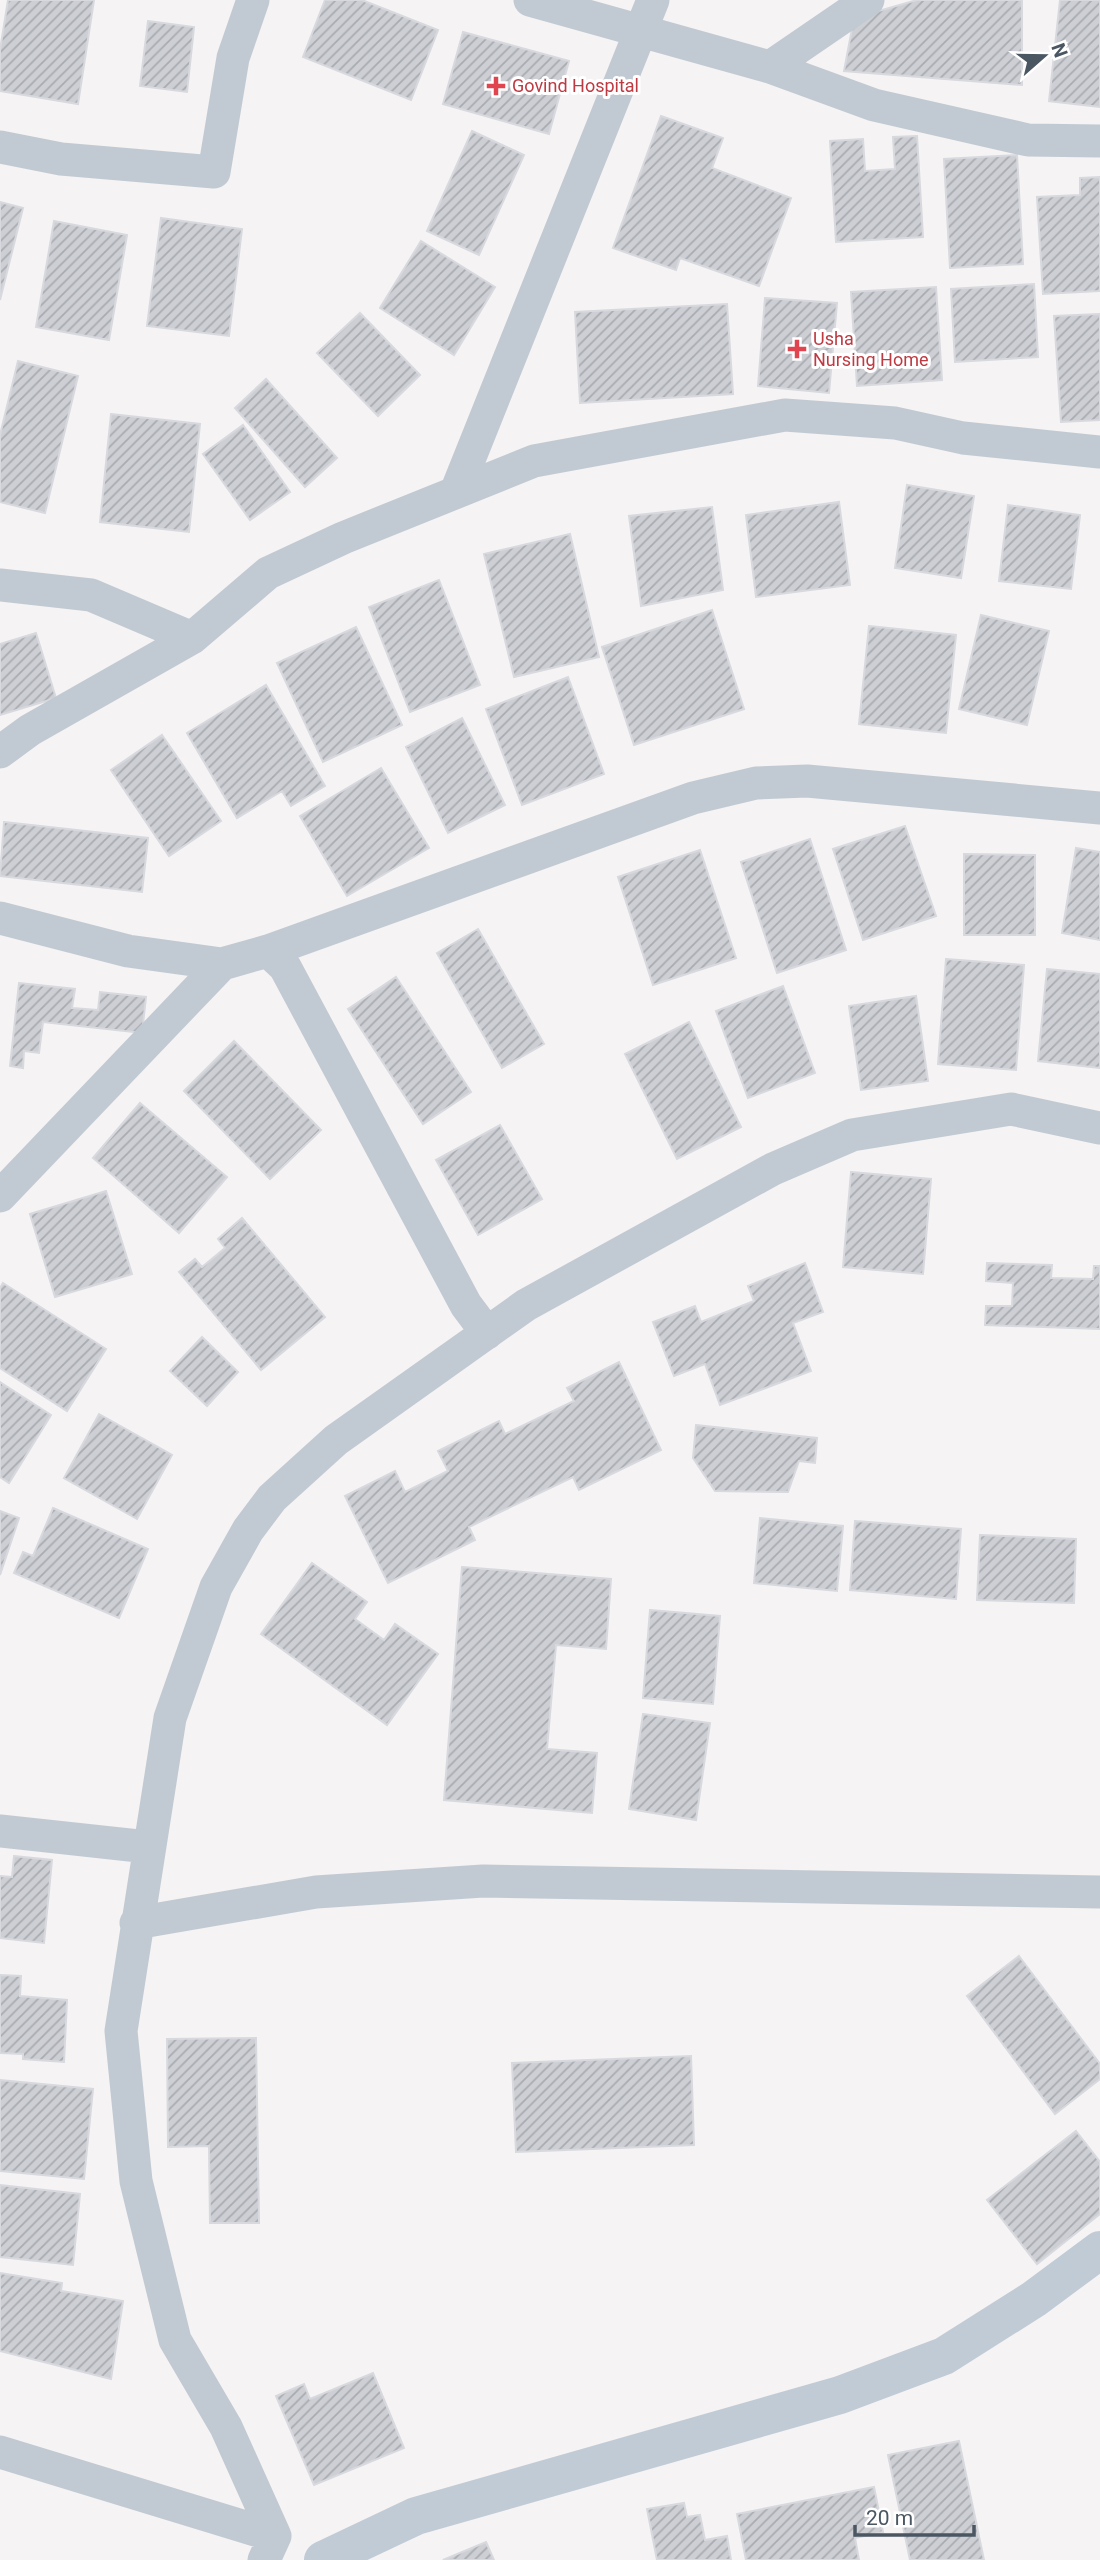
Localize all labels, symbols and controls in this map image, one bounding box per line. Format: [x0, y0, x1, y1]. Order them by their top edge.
north arrow [1009, 21, 1079, 91]
text: N [1046, 40, 1073, 61]
place label: Govind Hospital [512, 75, 639, 96]
marker: Govind Hospital [486, 76, 506, 96]
place label: Usha Nursing Home [813, 328, 928, 370]
marker: Usha Nursing Home [787, 339, 807, 359]
scale bar [855, 2494, 974, 2538]
text: 20 m [866, 2506, 913, 2530]

